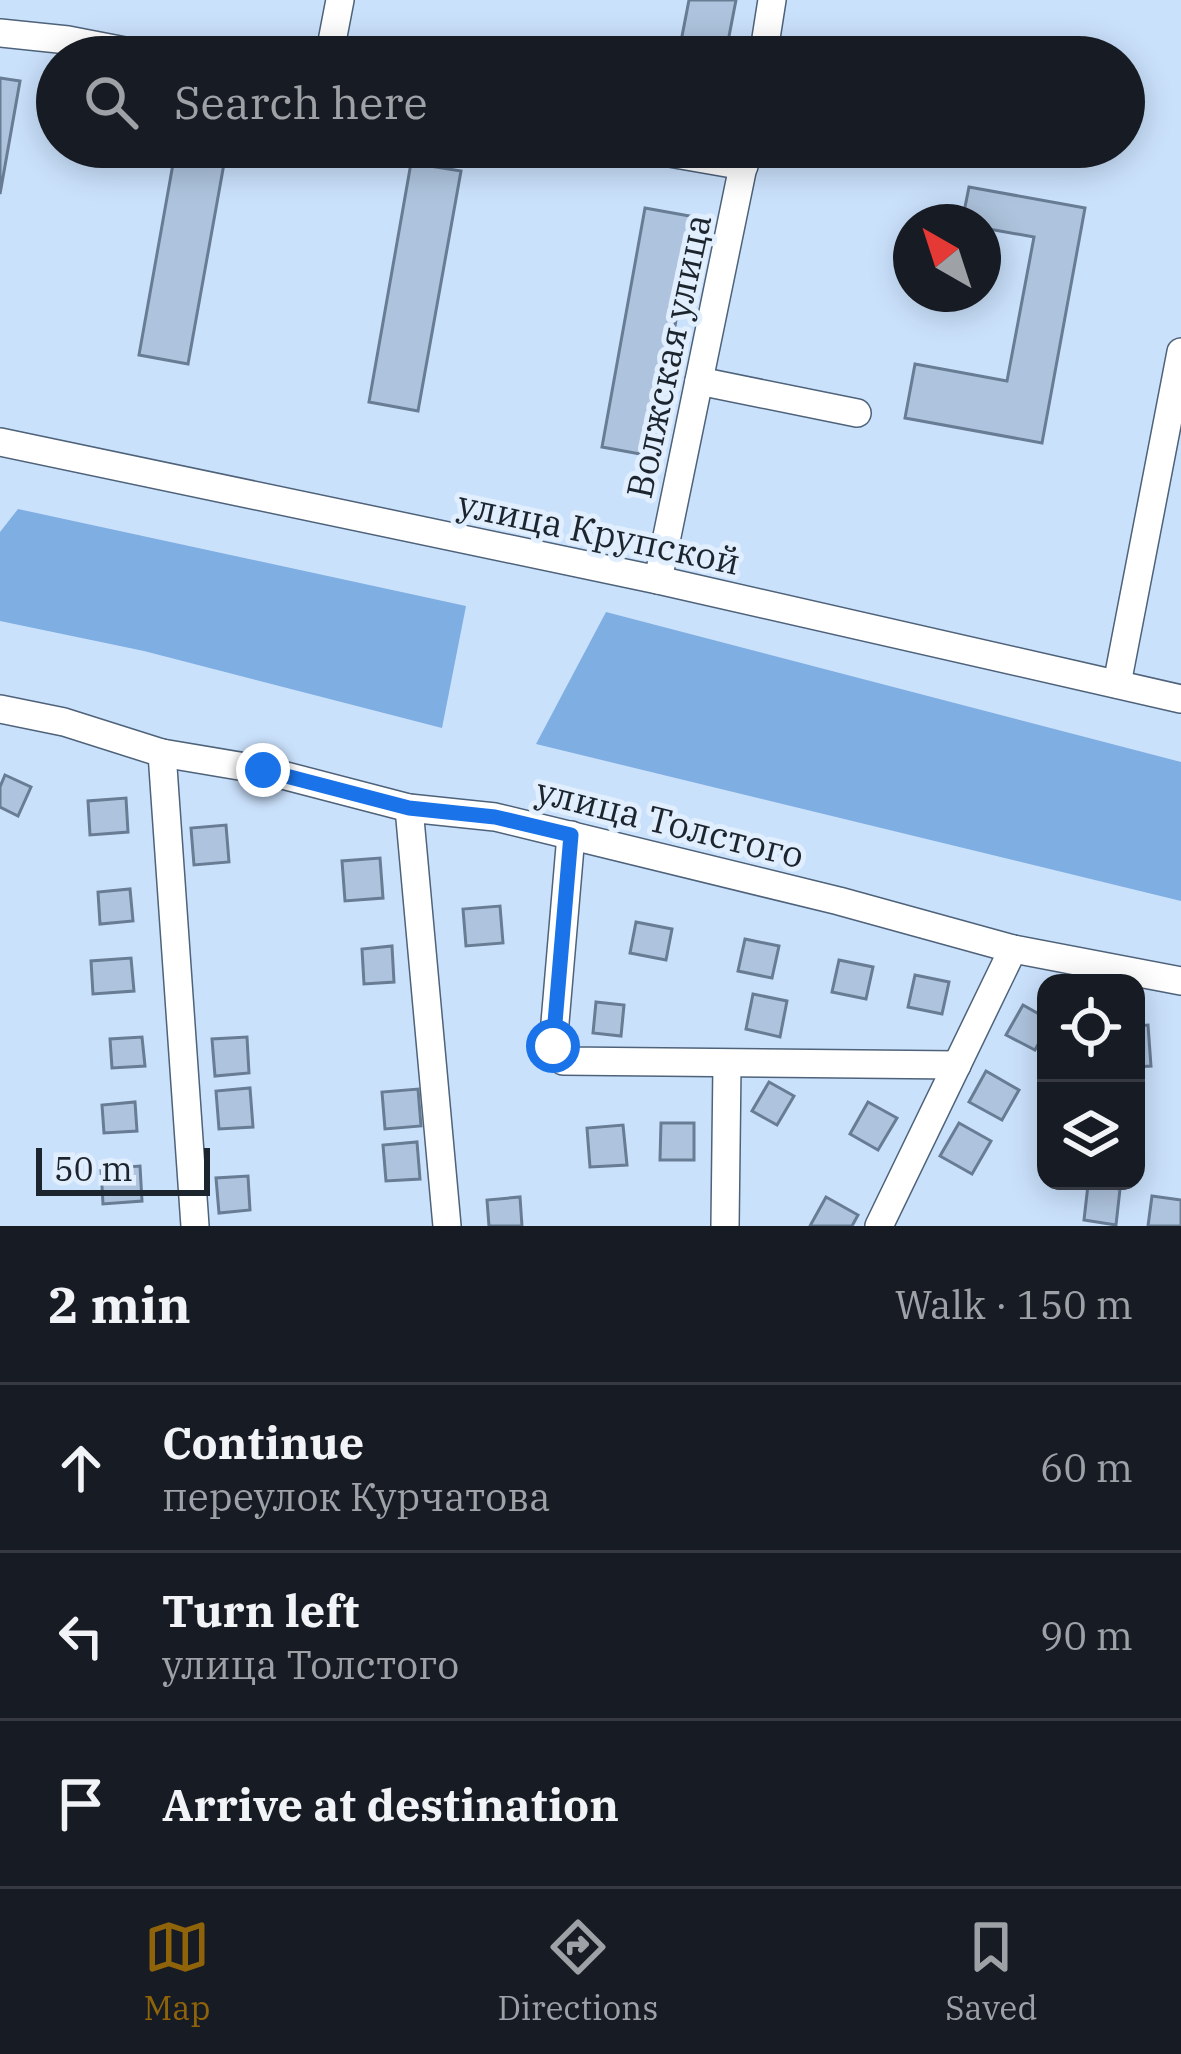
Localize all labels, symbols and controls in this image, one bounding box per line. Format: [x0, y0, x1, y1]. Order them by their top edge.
search box [36, 36, 1145, 168]
icon: search [78, 69, 144, 135]
text: Search here [174, 73, 428, 131]
north arrow [893, 204, 1001, 312]
street label: Волжская улица [615, 210, 721, 502]
street label: улица Крупской [454, 479, 744, 585]
route end [236, 743, 290, 797]
street label: улица Толстого [531, 766, 809, 878]
map controls [1037, 974, 1145, 1190]
button: locate [1037, 974, 1145, 1082]
route start [526, 1019, 580, 1073]
button: layers [1037, 1082, 1145, 1190]
scale bar [36, 1142, 210, 1195]
text: 50 m [54, 1147, 133, 1190]
text: 2 min [48, 1271, 191, 1337]
text: Walk · 150 m [895, 1279, 1133, 1330]
text: Continue [162, 1413, 364, 1471]
icon: ahead [48, 1435, 114, 1501]
text: 60 m [1040, 1442, 1133, 1493]
text: переулок Курчатова [162, 1471, 550, 1522]
text: Turn left [162, 1581, 359, 1639]
icon: left [48, 1603, 114, 1669]
text: 90 m [1040, 1610, 1133, 1661]
text: улица Толстого [162, 1639, 459, 1690]
icon: arrive [48, 1771, 114, 1837]
text: Arrive at destination [162, 1775, 619, 1833]
tab: Map [143, 1914, 210, 2029]
tab: Directions [497, 1914, 658, 2029]
tab: Saved [945, 1914, 1038, 2029]

